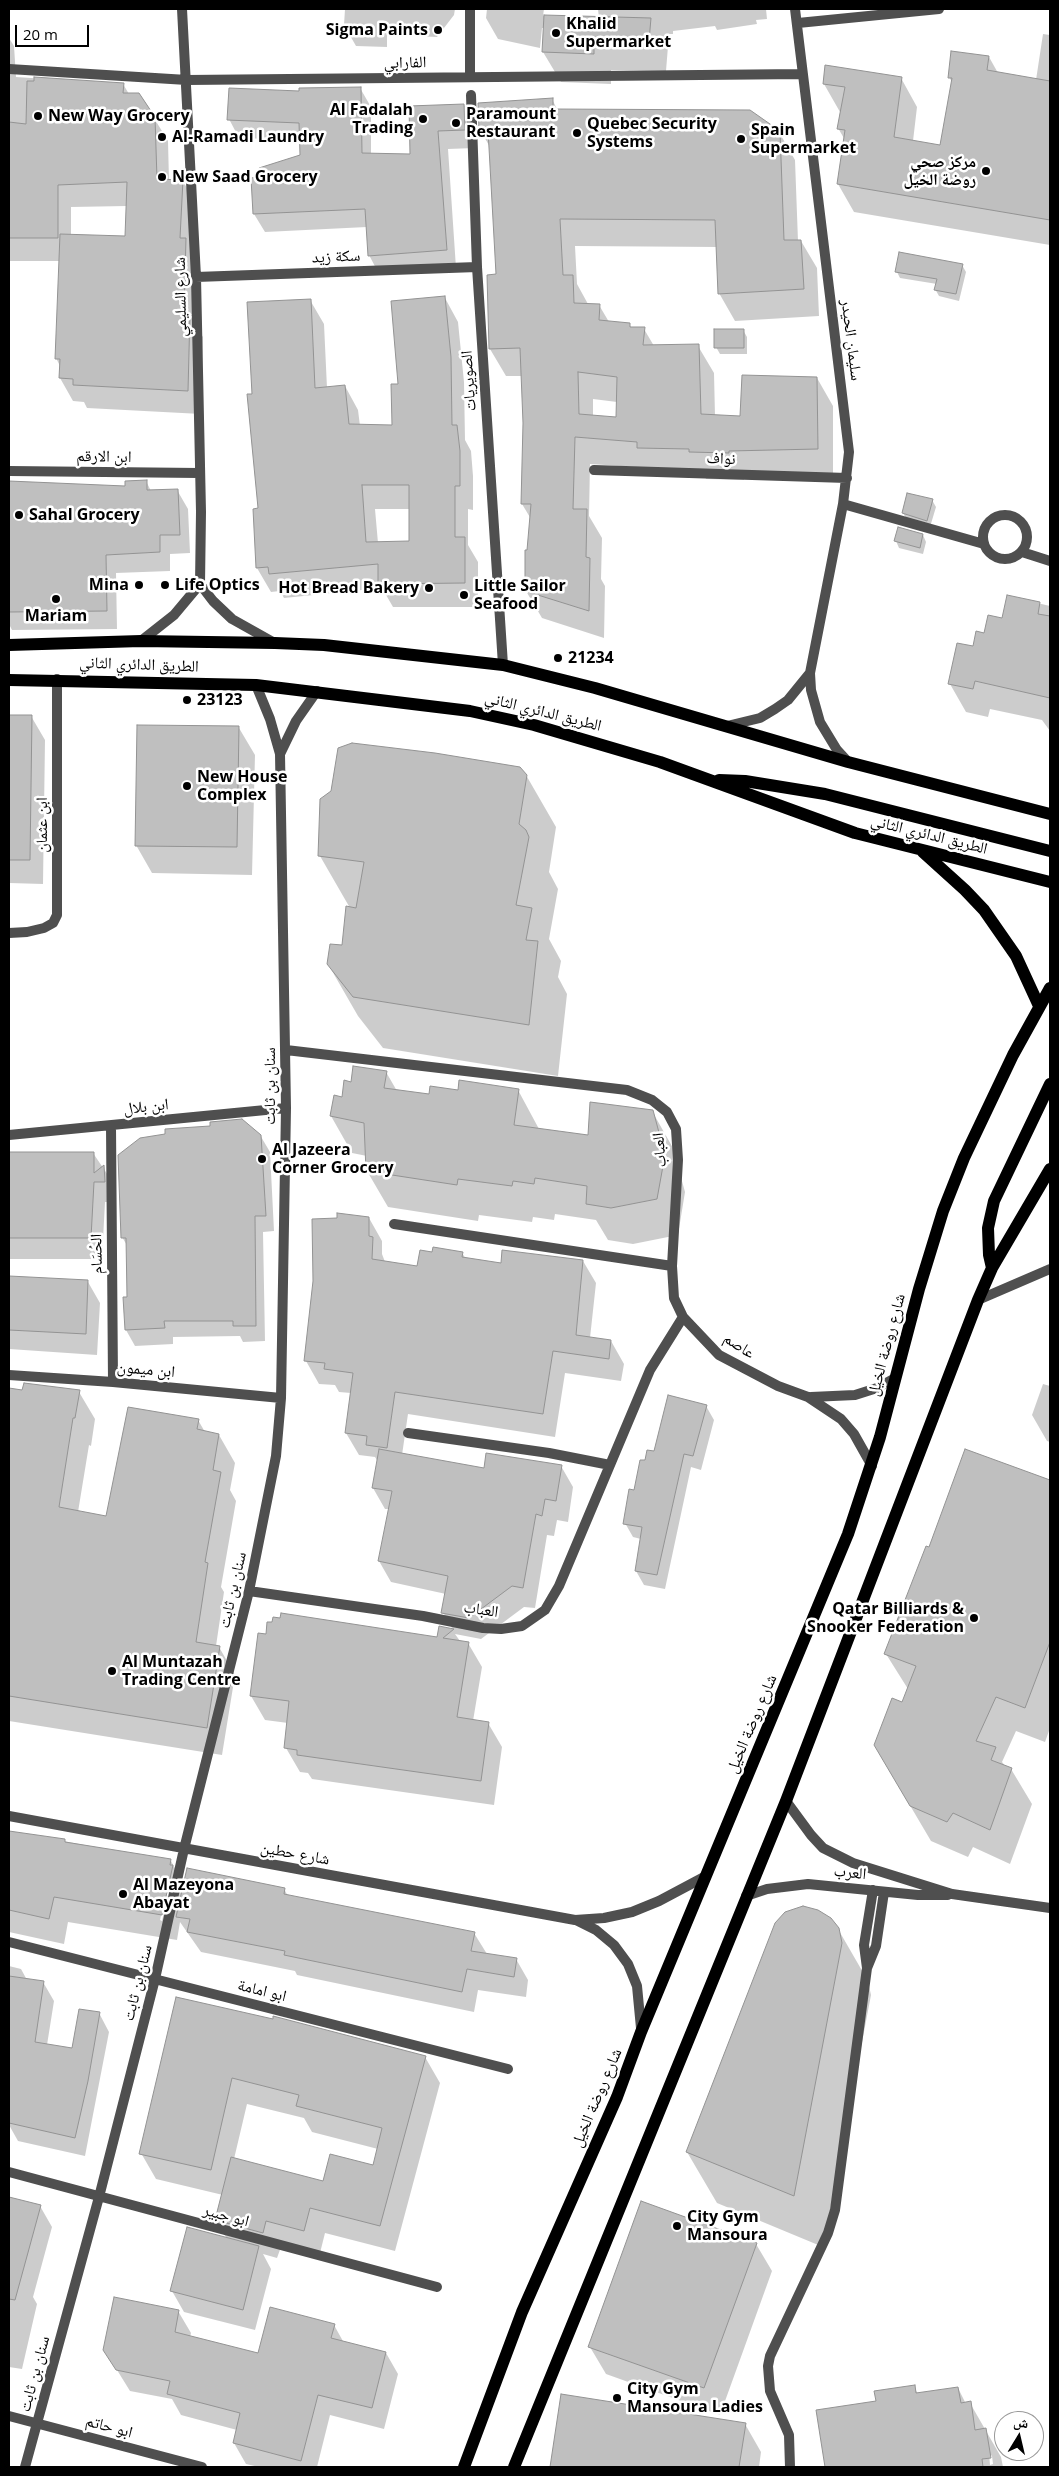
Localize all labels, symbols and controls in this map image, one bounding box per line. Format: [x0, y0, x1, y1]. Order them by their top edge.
place label: Khalid Supermarket [566, 14, 671, 52]
scale bar [18, 15, 91, 47]
place label: Sigma Paints [326, 20, 428, 40]
text: 20 m [23, 24, 58, 44]
marker: Sigma Paints [432, 24, 444, 36]
marker: Khalid Supermarket [550, 27, 562, 39]
street label: الفارابي [383, 53, 427, 73]
place label: Al Fadalah Trading [330, 100, 413, 138]
place label: Paramount Restaurant [466, 104, 556, 142]
place label: New Way Grocery [48, 106, 190, 126]
marker: New Way Grocery [32, 110, 44, 122]
marker: Al Fadalah Trading [417, 113, 429, 125]
place label: Quebec Security Systems [587, 114, 717, 152]
marker: Paramount Restaurant [450, 117, 462, 129]
place label: Spain Supermarket [751, 120, 856, 158]
place label: Al-Ramadi Laundry [172, 127, 324, 147]
marker: Quebec Security Systems [571, 127, 583, 139]
marker: Al-Ramadi Laundry [156, 131, 168, 143]
marker: Spain Supermarket [735, 133, 747, 145]
place label: مركز صحي روضة الخيل [904, 152, 976, 190]
marker: مركز صحي روضة الخيل [980, 165, 992, 177]
place label: New Saad Grocery [172, 167, 318, 187]
marker: New Saad Grocery [156, 171, 168, 183]
street label: سكة زيد [311, 247, 361, 267]
street label: شارع السليمي [171, 257, 191, 337]
street label: سليمان الحيدر [836, 298, 866, 382]
street label: الصويريات [457, 350, 481, 412]
street label: ابن الارقم [76, 447, 132, 467]
street label: نواف [706, 449, 736, 469]
place label: Sahal Grocery [29, 505, 140, 525]
marker: Sahal Grocery [13, 509, 25, 521]
place label: Mina [89, 575, 129, 595]
place label: Life Optics [175, 575, 260, 595]
place label: Little Sailor Seafood [474, 576, 566, 614]
place label: Hot Bread Bakery [278, 578, 419, 598]
marker: Mina [133, 579, 145, 591]
marker: Life Optics [159, 579, 171, 591]
marker: Hot Bread Bakery [423, 582, 435, 594]
marker: Little Sailor Seafood [458, 589, 470, 601]
marker: Mariam [50, 593, 62, 605]
place label: Mariam [25, 606, 87, 626]
place label: 21234 [568, 648, 614, 668]
marker: 21234 [552, 652, 564, 664]
street label: الطريق الدائري الثاني [79, 653, 199, 677]
street label: الطريق الدائري الثاني [483, 688, 603, 736]
place label: 23123 [197, 690, 243, 710]
marker: 23123 [181, 694, 193, 706]
place label: New House Complex [197, 767, 287, 805]
marker: New House Complex [181, 780, 193, 792]
street label: ابن عثمان [32, 797, 52, 853]
street label: الطريق الدائري الثاني [869, 811, 989, 859]
street label: سنان بن ثابت [260, 1047, 280, 1125]
street label: ابن بلال [122, 1095, 170, 1119]
street label: العباب [649, 1132, 671, 1168]
place label: Al Jazeera Corner Grocery [272, 1140, 394, 1178]
marker: Al Jazeera Corner Grocery [256, 1153, 268, 1165]
street label: الحُسَام [87, 1234, 107, 1274]
street label: شارع روضة الخيل [864, 1292, 910, 1398]
street label: عاصم [720, 1329, 758, 1363]
street label: ابن ميمون [116, 1358, 176, 1382]
street label: سنان بن ثابت [215, 1550, 251, 1630]
street label: العباب [462, 1598, 500, 1622]
place label: Qatar Billiards & Snooker Federation [807, 1599, 964, 1637]
marker: Qatar Billiards & Snooker Federation [968, 1612, 980, 1624]
place label: Al Muntazah Trading Centre [122, 1652, 241, 1690]
marker: Al Muntazah Trading Centre [106, 1665, 118, 1677]
street label: شارع روضة الخيل [723, 1672, 781, 1776]
street label: شارع حطين [259, 1838, 331, 1870]
street label: العرب [833, 1862, 867, 1884]
place label: Al Mazeyona Abayat [133, 1875, 234, 1913]
marker: Al Mazeyona Abayat [117, 1888, 129, 1900]
street label: سنان بن ثابت [119, 1943, 157, 2023]
street label: ابو امامة [236, 1976, 288, 2006]
street label: شارع روضة الخيل [568, 2046, 626, 2150]
street label: ابو جبير [201, 2201, 251, 2231]
place label: City Gym Mansoura [687, 2207, 768, 2245]
marker: City Gym Mansoura [671, 2220, 683, 2232]
street label: سنان بن ثابت [16, 2334, 54, 2414]
place label: City Gym Mansoura Ladies [627, 2379, 763, 2417]
marker: City Gym Mansoura Ladies [611, 2392, 623, 2404]
north arrow [994, 2411, 1044, 2461]
text: ش [1012, 2411, 1030, 2432]
street label: ابو حاتم [83, 2412, 135, 2442]

